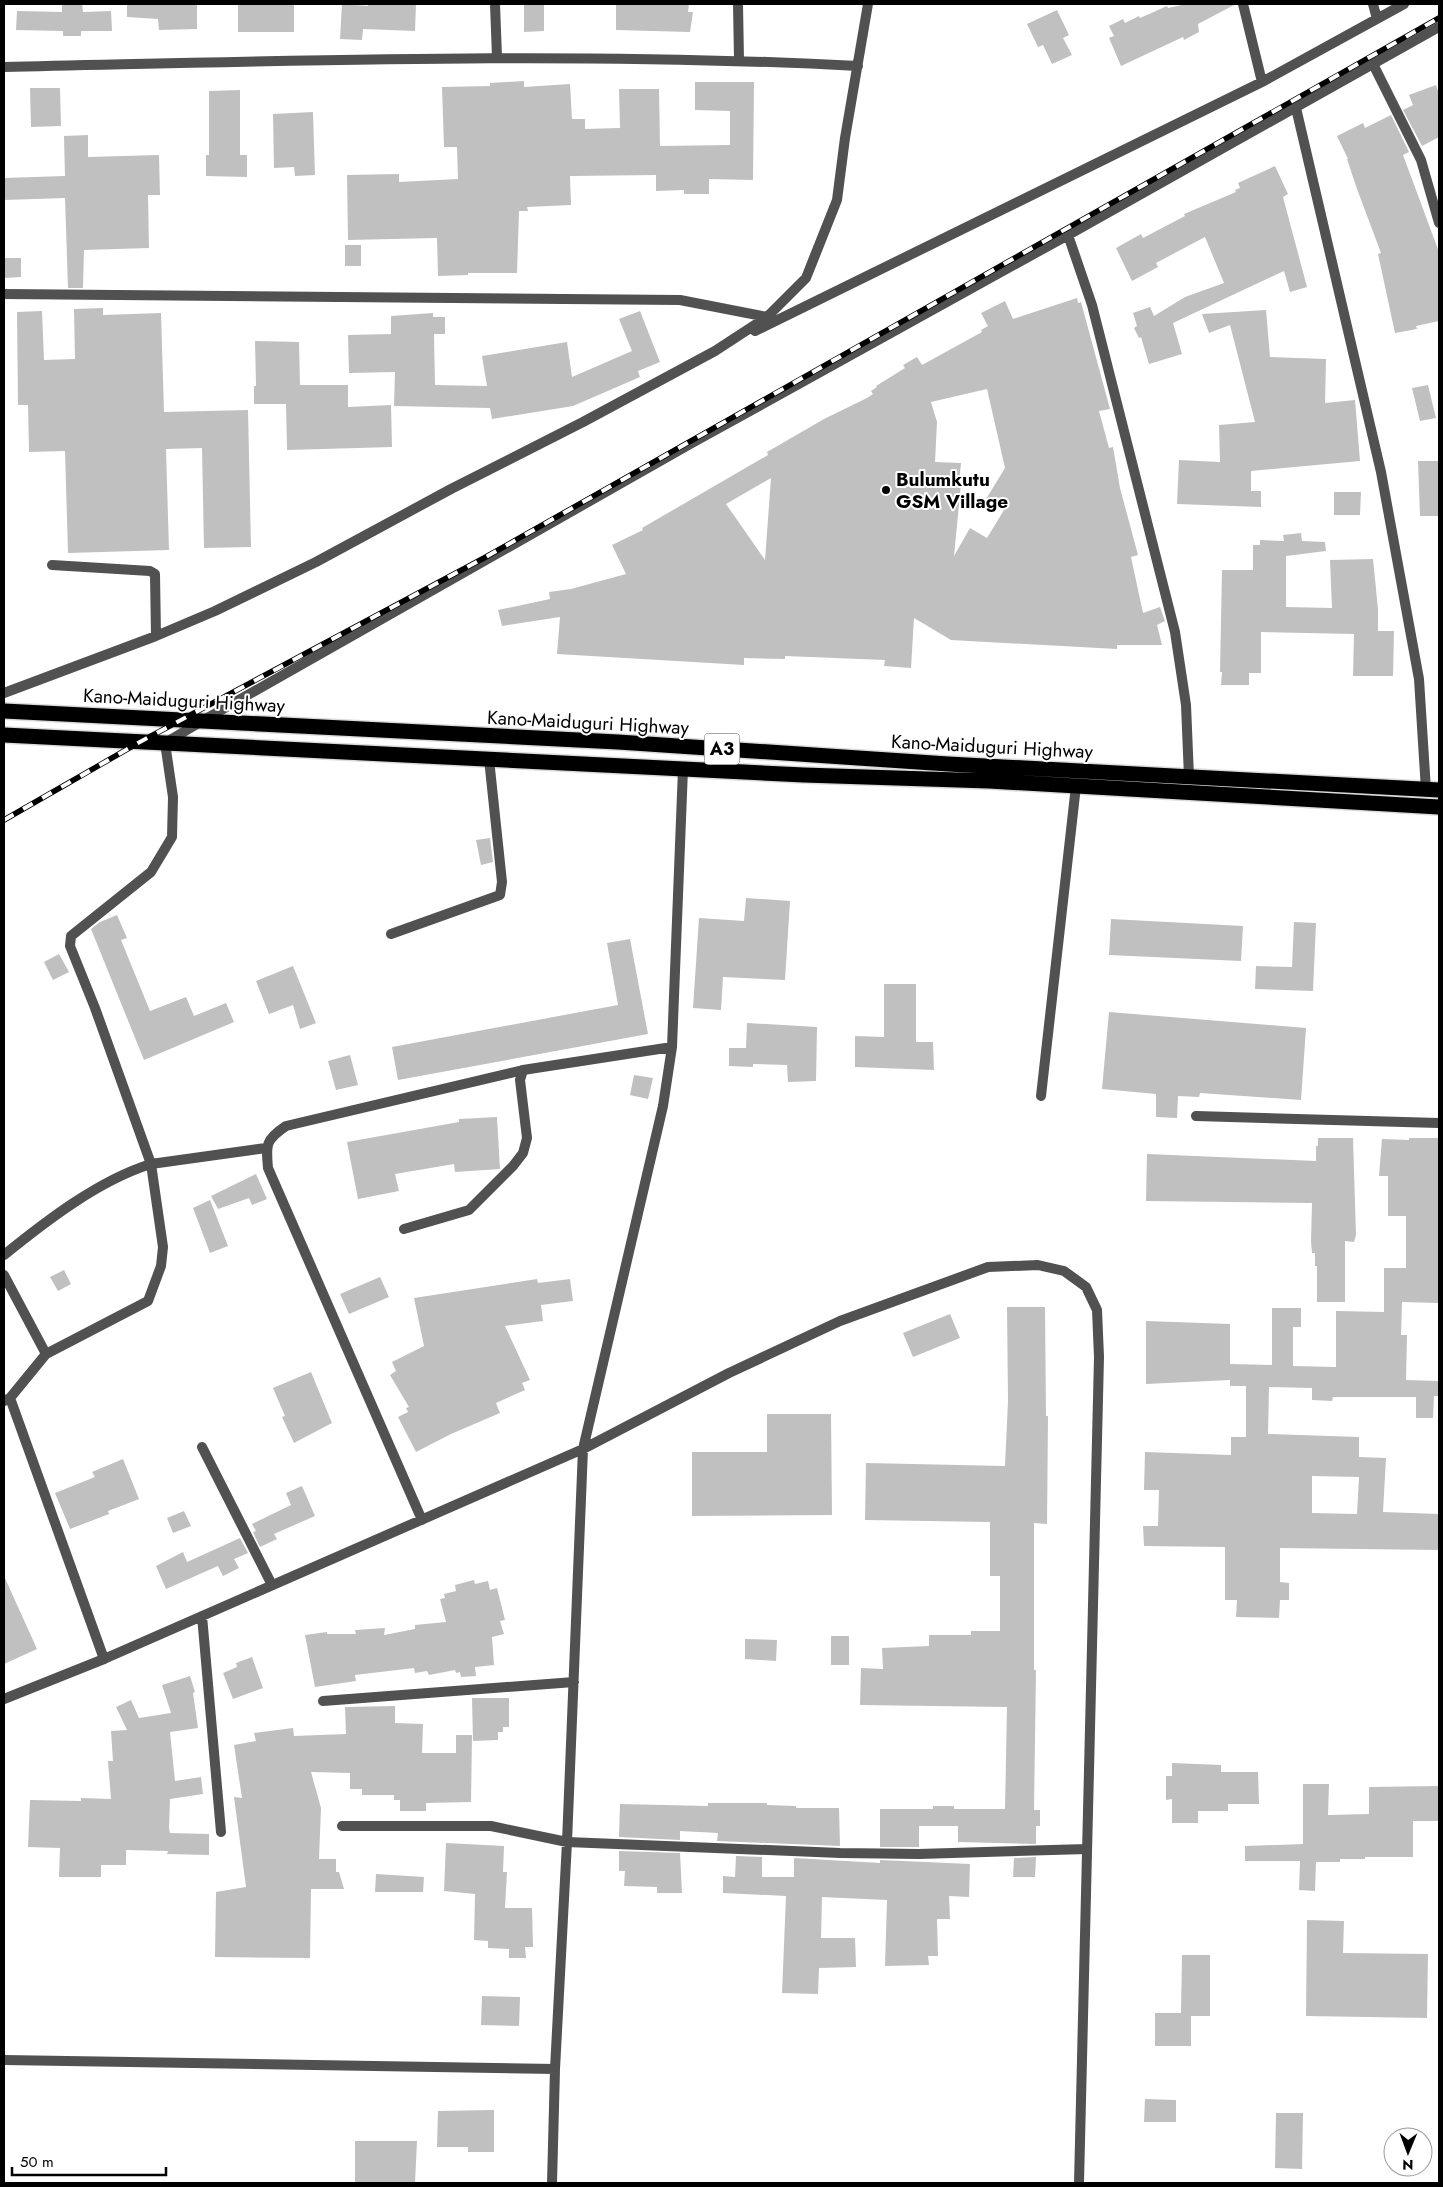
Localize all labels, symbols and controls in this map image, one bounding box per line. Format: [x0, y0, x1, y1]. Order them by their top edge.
place label: Bulumkutu GSM Village [896, 466, 1008, 515]
marker: Bulumkutu GSM Village [880, 484, 892, 496]
street label: Kano-Maiduguri Highway [82, 682, 286, 719]
street label: Kano-Maiduguri Highway [486, 704, 690, 741]
street label: Kano-Maiduguri Highway [890, 728, 1094, 765]
road number: A3 [704, 734, 740, 764]
north arrow [1383, 2127, 1433, 2177]
scale bar [12, 2144, 166, 2176]
text: 50 m [20, 2151, 54, 2173]
text: N [1402, 2155, 1414, 2175]

